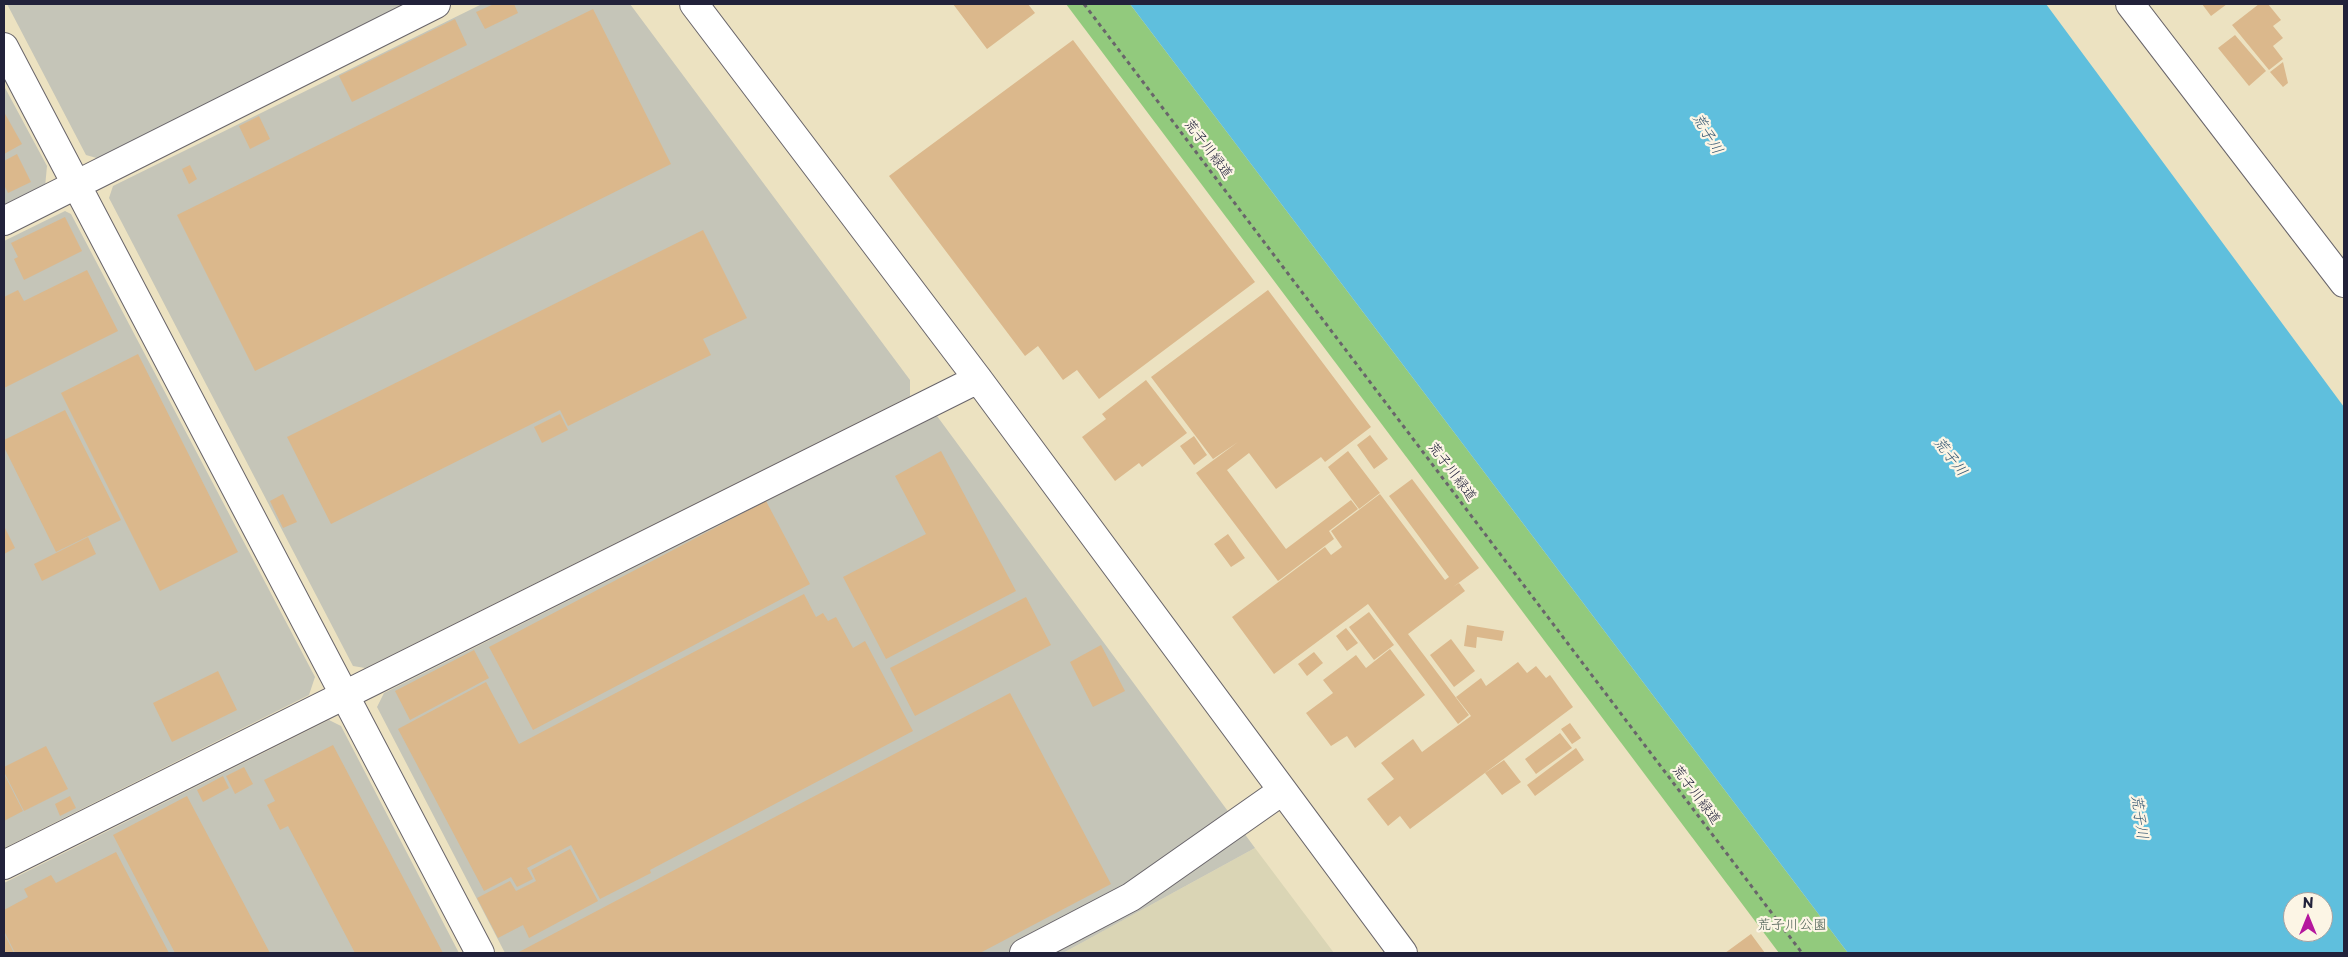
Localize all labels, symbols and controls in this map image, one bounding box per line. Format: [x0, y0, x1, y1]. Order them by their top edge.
water label: 荒子川 [1688, 110, 1726, 158]
street label: 荒子川緑道 [1180, 116, 1236, 182]
water label: 荒子川 [1929, 434, 1971, 480]
street label: 荒子川緑道 [1424, 439, 1480, 505]
street label: 荒子川緑道 [1668, 762, 1724, 828]
water label: 荒子川 [2127, 793, 2151, 841]
north arrow [2283, 892, 2333, 942]
text: N [2302, 892, 2314, 913]
park label: 荒子川公園 [1757, 917, 1827, 933]

